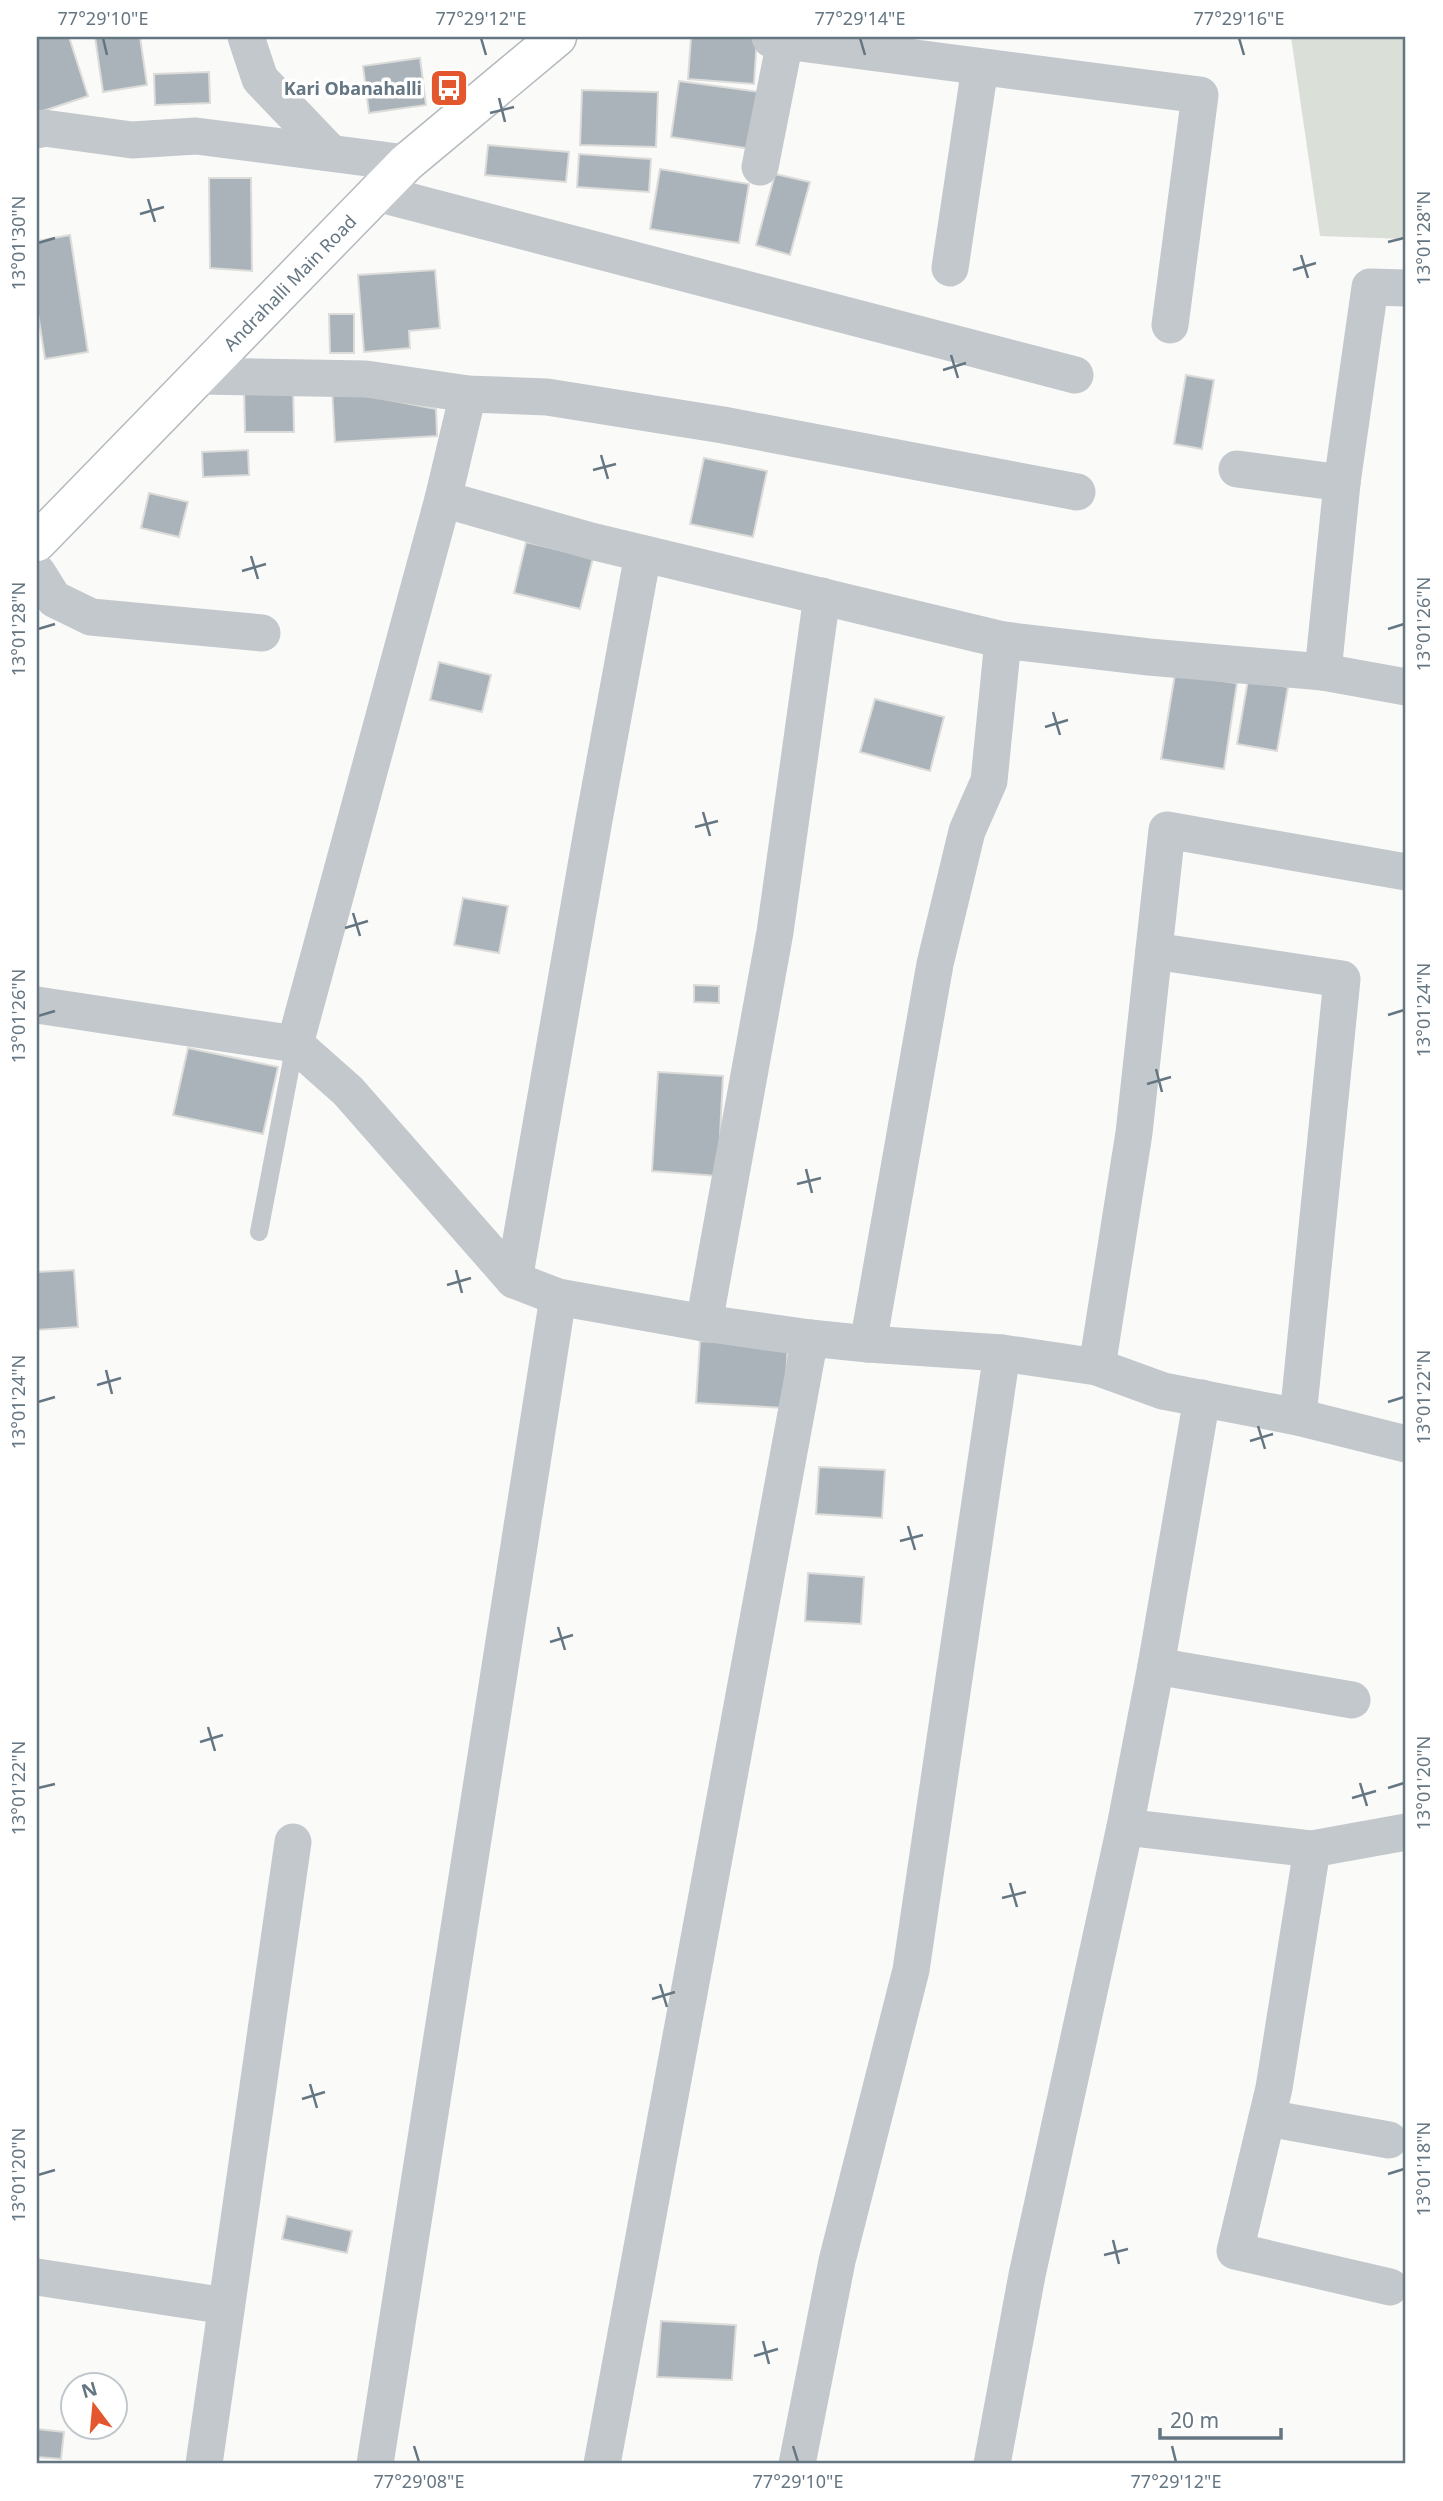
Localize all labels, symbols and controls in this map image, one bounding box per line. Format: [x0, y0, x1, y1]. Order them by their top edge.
text: 77°29'10"E [58, 6, 148, 30]
text: 77°29'12"E [436, 6, 526, 30]
text: 77°29'14"E [815, 6, 905, 30]
text: 77°29'16"E [1194, 6, 1284, 30]
bus stop icon: Kari Obanahalli [428, 67, 470, 109]
place label: Kari Obanahalli [284, 76, 422, 100]
text: 13°01'28"N [1411, 191, 1435, 285]
text: 13°01'30"N [6, 196, 30, 290]
street label: Andrahalli Main Road [218, 209, 361, 356]
text: 13°01'26"N [1411, 577, 1435, 671]
text: 13°01'28"N [6, 582, 30, 676]
text: 13°01'24"N [1411, 963, 1435, 1057]
text: 13°01'26"N [6, 969, 30, 1063]
text: 13°01'22"N [1411, 1350, 1435, 1444]
text: 13°01'24"N [6, 1355, 30, 1449]
text: 13°01'20"N [1411, 1736, 1435, 1830]
text: 13°01'22"N [6, 1741, 30, 1835]
text: 13°01'18"N [1411, 2122, 1435, 2216]
text: 13°01'20"N [6, 2128, 30, 2222]
north arrow [60, 2372, 130, 2442]
text: N [78, 2375, 100, 2404]
scale bar [1160, 2396, 1280, 2440]
text: 20 m [1170, 2406, 1219, 2434]
text: 77°29'08"E [374, 2469, 464, 2493]
text: 77°29'10"E [753, 2469, 843, 2493]
text: 77°29'12"E [1131, 2469, 1221, 2493]

